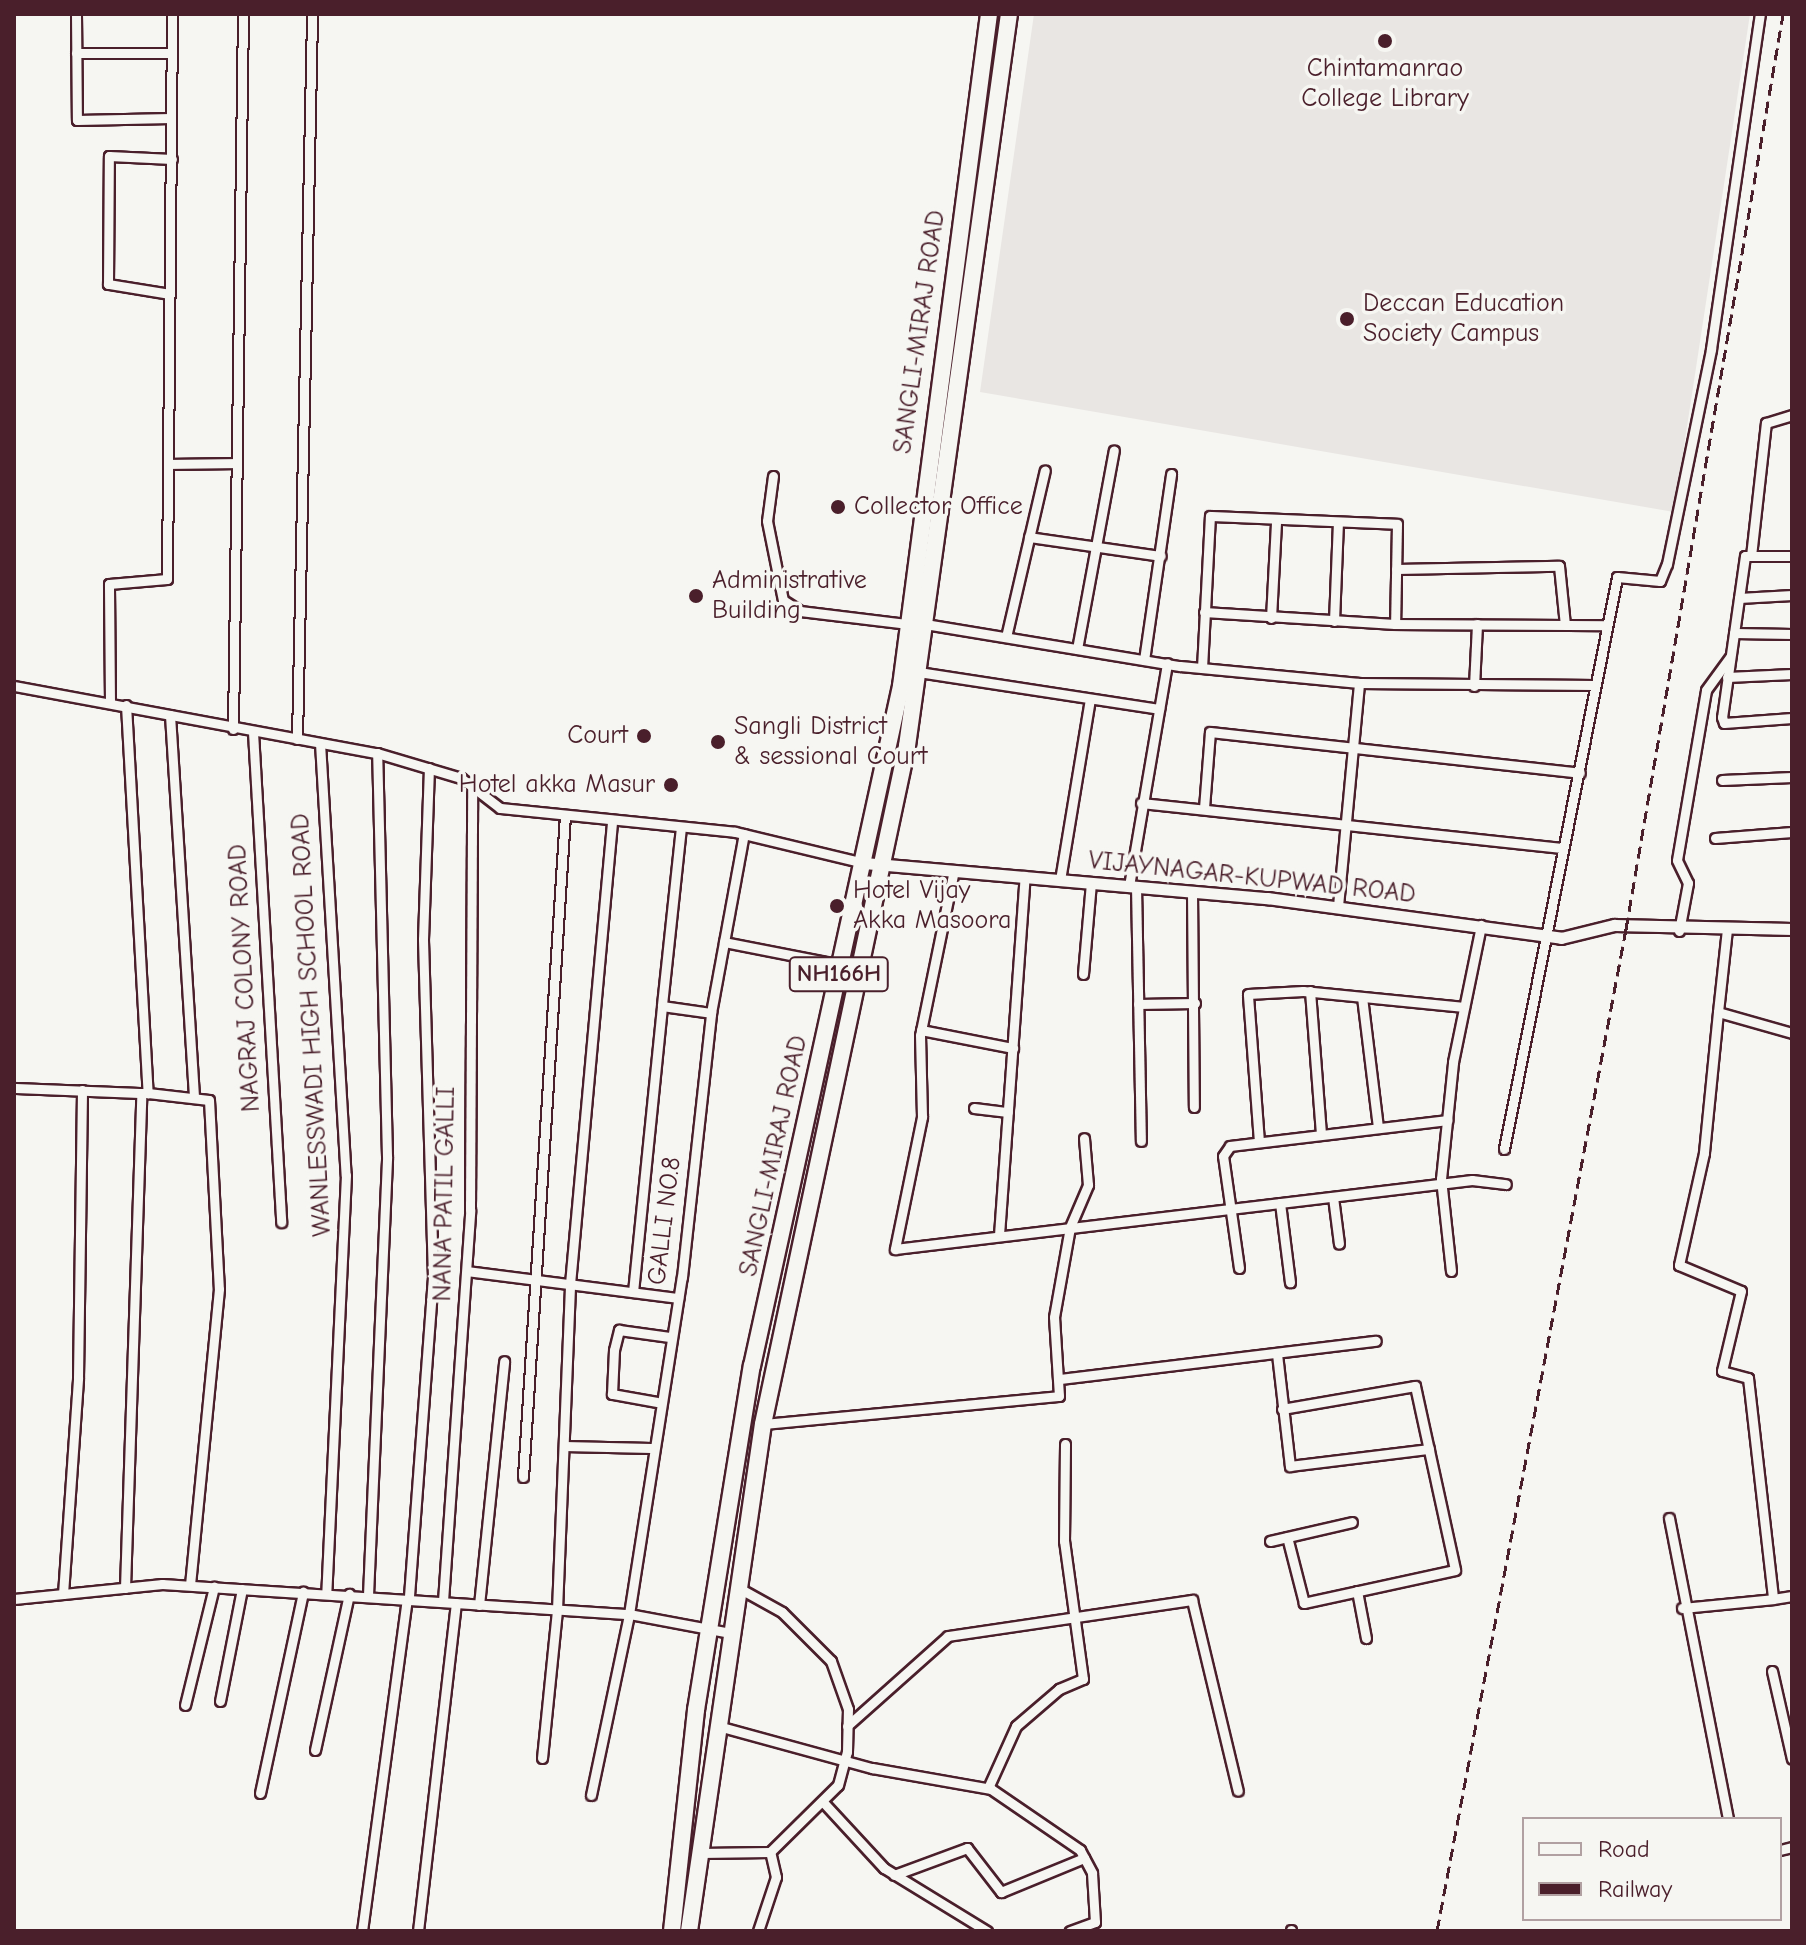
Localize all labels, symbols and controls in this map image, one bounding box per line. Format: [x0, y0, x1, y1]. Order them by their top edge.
marker: Chintamanrao College Library [1376, 32, 1394, 50]
place label: Chintamanrao College Library [1301, 53, 1469, 114]
street label: SANGLI-MIRAJ ROAD [887, 208, 953, 456]
place label: Deccan Education Society Campus [1363, 288, 1564, 350]
marker: Deccan Education Society Campus [1338, 310, 1356, 328]
place label: Collector Office [854, 491, 1023, 523]
marker: Collector Office [829, 498, 847, 516]
place label: Administrative Building [712, 565, 867, 626]
marker: Administrative Building [687, 587, 705, 605]
place label: Sangli District & sessional Court [734, 711, 927, 772]
place label: Court [567, 720, 628, 752]
marker: Court [635, 727, 653, 745]
marker: Sangli District & sessional Court [709, 733, 727, 751]
place label: Hotel akka Masur [459, 769, 655, 801]
marker: Hotel akka Masur [662, 776, 680, 794]
street label: WANLESSWADI HIGH SCHOOL ROAD [285, 813, 339, 1237]
street label: NAGRAJ COLONY ROAD [222, 843, 268, 1113]
street label: VIJAYNAGAR-KUPWAD ROAD [1087, 845, 1417, 911]
place label: Hotel Vijay Akka Masoora [853, 875, 1012, 936]
marker: Hotel Vijay Akka Masoora [828, 897, 846, 915]
road number: NH166H [787, 954, 891, 994]
street label: SANGLI-MIRAJ ROAD [733, 1033, 815, 1279]
street label: NANA PATIL GALLI [428, 1086, 462, 1302]
street label: GALLI NO.8 [642, 1155, 688, 1287]
legend [1522, 1817, 1782, 1921]
text: Road [1598, 1835, 1650, 1863]
text: Railway [1598, 1875, 1672, 1903]

